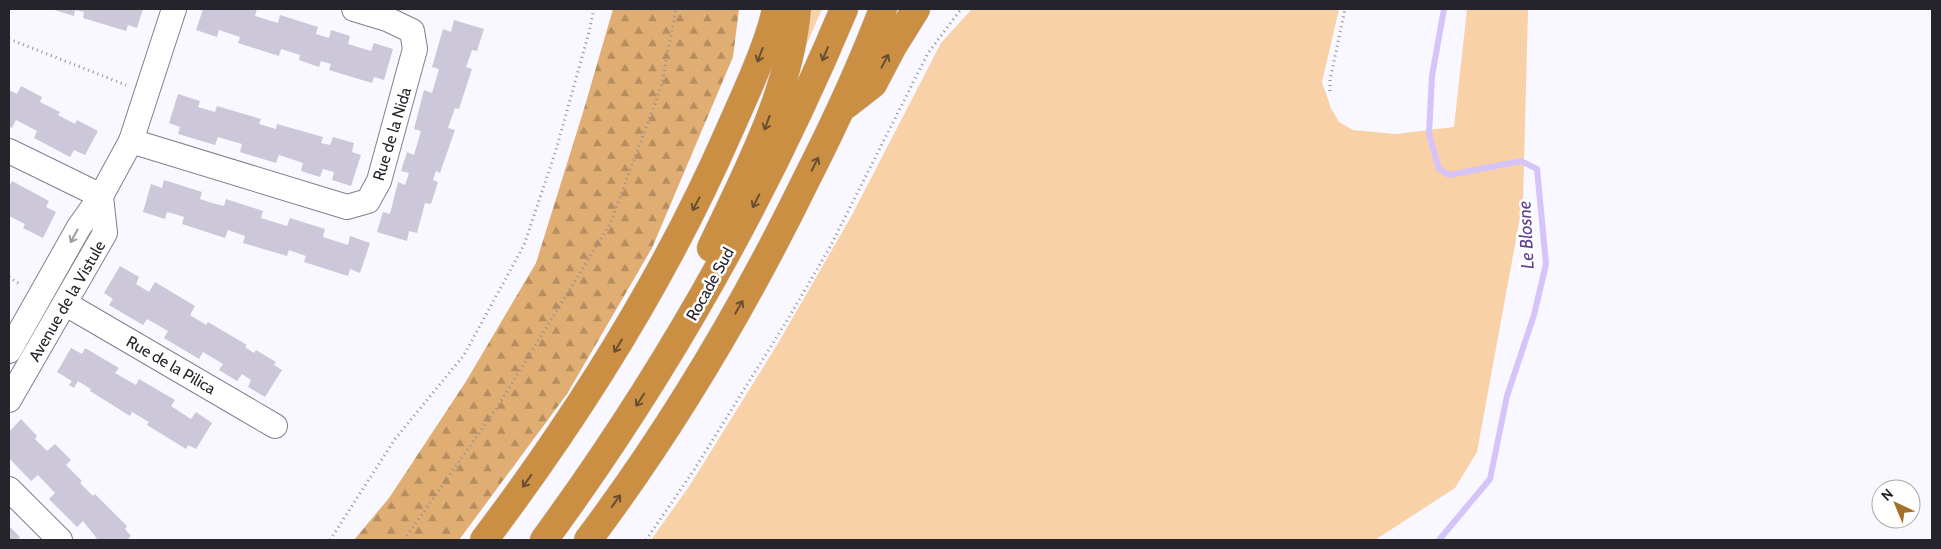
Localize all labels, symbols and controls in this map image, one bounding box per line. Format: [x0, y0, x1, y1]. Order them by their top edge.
one-way arrow [819, 46, 829, 61]
one-way arrow [755, 47, 765, 62]
one-way arrow [881, 54, 890, 69]
street label: Rue de la Nida [369, 85, 415, 183]
one-way arrow [762, 115, 771, 130]
one-way arrow [810, 156, 820, 171]
one-way arrow [751, 193, 760, 208]
one-way arrow [691, 196, 701, 211]
water label: Le Blosne [1513, 200, 1539, 270]
one-way arrow [69, 228, 78, 243]
street label: Avenue de la Vistule [25, 237, 109, 365]
street label: Rocade Sud [682, 244, 738, 324]
one-way arrow [734, 300, 744, 315]
street label: Rue de la Pilica [123, 332, 219, 398]
one-way arrow [612, 339, 622, 353]
one-way arrow [635, 392, 645, 406]
one-way arrow [522, 474, 532, 488]
north arrow [1871, 479, 1921, 529]
text: N [1877, 485, 1897, 505]
one-way arrow [611, 495, 622, 508]

